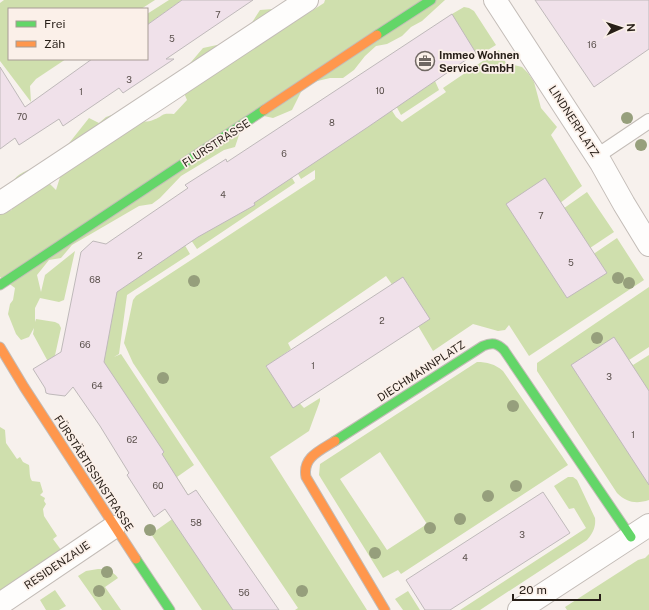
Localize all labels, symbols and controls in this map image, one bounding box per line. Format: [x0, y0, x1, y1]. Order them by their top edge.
legend [8, 8, 148, 60]
north arrow [601, 8, 641, 48]
house number: 7 [215, 9, 221, 20]
text: Frei [44, 17, 66, 31]
text: N [625, 23, 637, 32]
house number: 5 [169, 33, 175, 44]
text: Zäh [44, 37, 65, 51]
house number: 16 [587, 39, 597, 50]
place label: Immeo Wohnen Service GmbH [439, 49, 519, 74]
office icon: Immeo Wohnen Service GmbH [414, 50, 436, 72]
house number: 3 [126, 74, 132, 85]
street label: LINDNERPLATZ [547, 83, 601, 159]
house number: 10 [375, 85, 385, 96]
house number: 1 [79, 86, 83, 97]
house number: 70 [17, 111, 28, 122]
street label: FLURSTRASSE [180, 117, 252, 169]
house number: 8 [329, 117, 335, 128]
house number: 6 [281, 148, 287, 159]
house number: 4 [220, 189, 226, 200]
house number: 7 [538, 210, 544, 221]
house number: 2 [137, 250, 143, 261]
house number: 5 [568, 257, 574, 268]
house number: 68 [89, 274, 101, 285]
house number: 2 [379, 315, 385, 326]
street label: DIECHMANNPLATZ [375, 338, 467, 404]
house number: 66 [79, 339, 91, 350]
house number: 1 [311, 360, 315, 371]
house number: 3 [606, 371, 612, 382]
house number: 64 [91, 380, 103, 391]
street label: FÜRSTÄBTISSINSTRASSE [52, 412, 137, 533]
house number: 1 [631, 429, 635, 440]
house number: 62 [127, 434, 137, 445]
house number: 60 [152, 480, 164, 491]
house number: 58 [190, 517, 202, 528]
house number: 3 [519, 529, 525, 540]
street label: RESIDENZAUE [22, 539, 92, 591]
house number: 4 [462, 552, 468, 563]
scale bar [513, 576, 600, 602]
text: 20 m [519, 583, 547, 597]
house number: 56 [238, 587, 250, 598]

